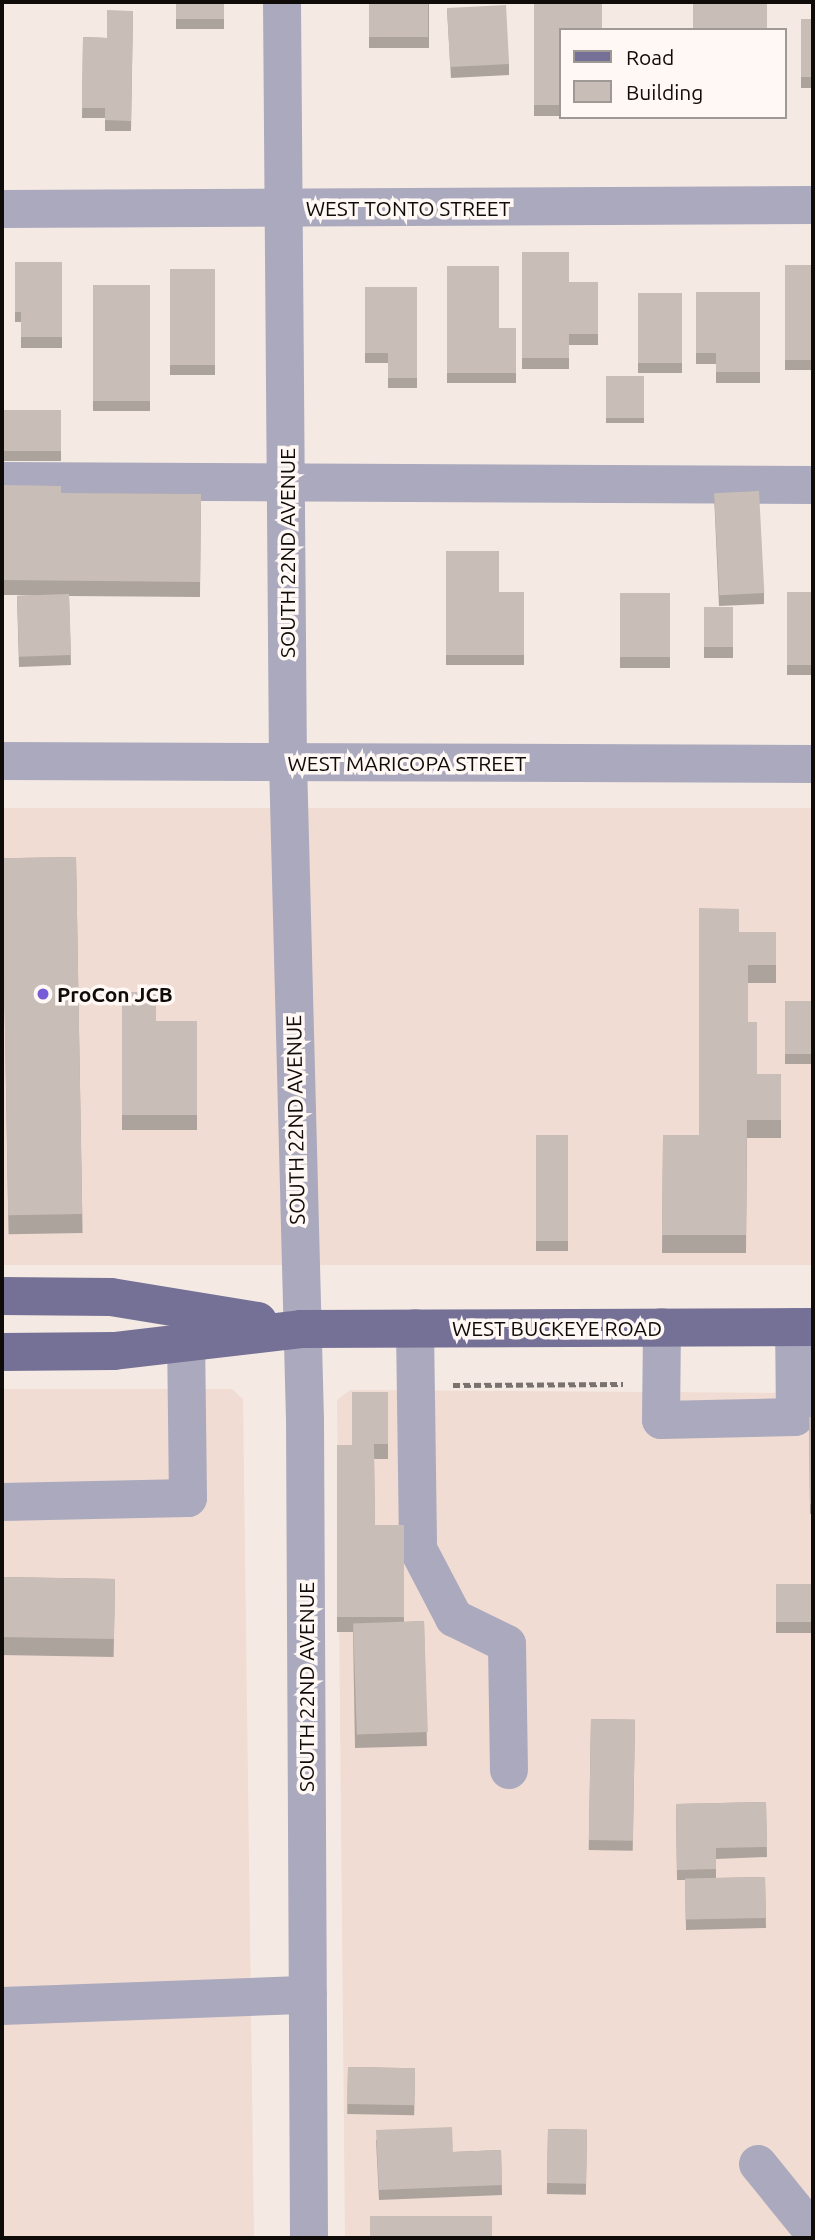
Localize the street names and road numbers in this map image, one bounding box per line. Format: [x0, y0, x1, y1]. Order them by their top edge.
street label: WEST TONTO STREET [306, 195, 510, 221]
street label: SOUTH 22ND AVENUE [274, 448, 300, 658]
street label: WEST MARICOPA STREET [287, 750, 527, 776]
street label: SOUTH 22ND AVENUE [281, 1015, 309, 1225]
street label: WEST BUCKEYE ROAD [452, 1315, 662, 1341]
street label: SOUTH 22ND AVENUE [293, 1582, 319, 1792]

